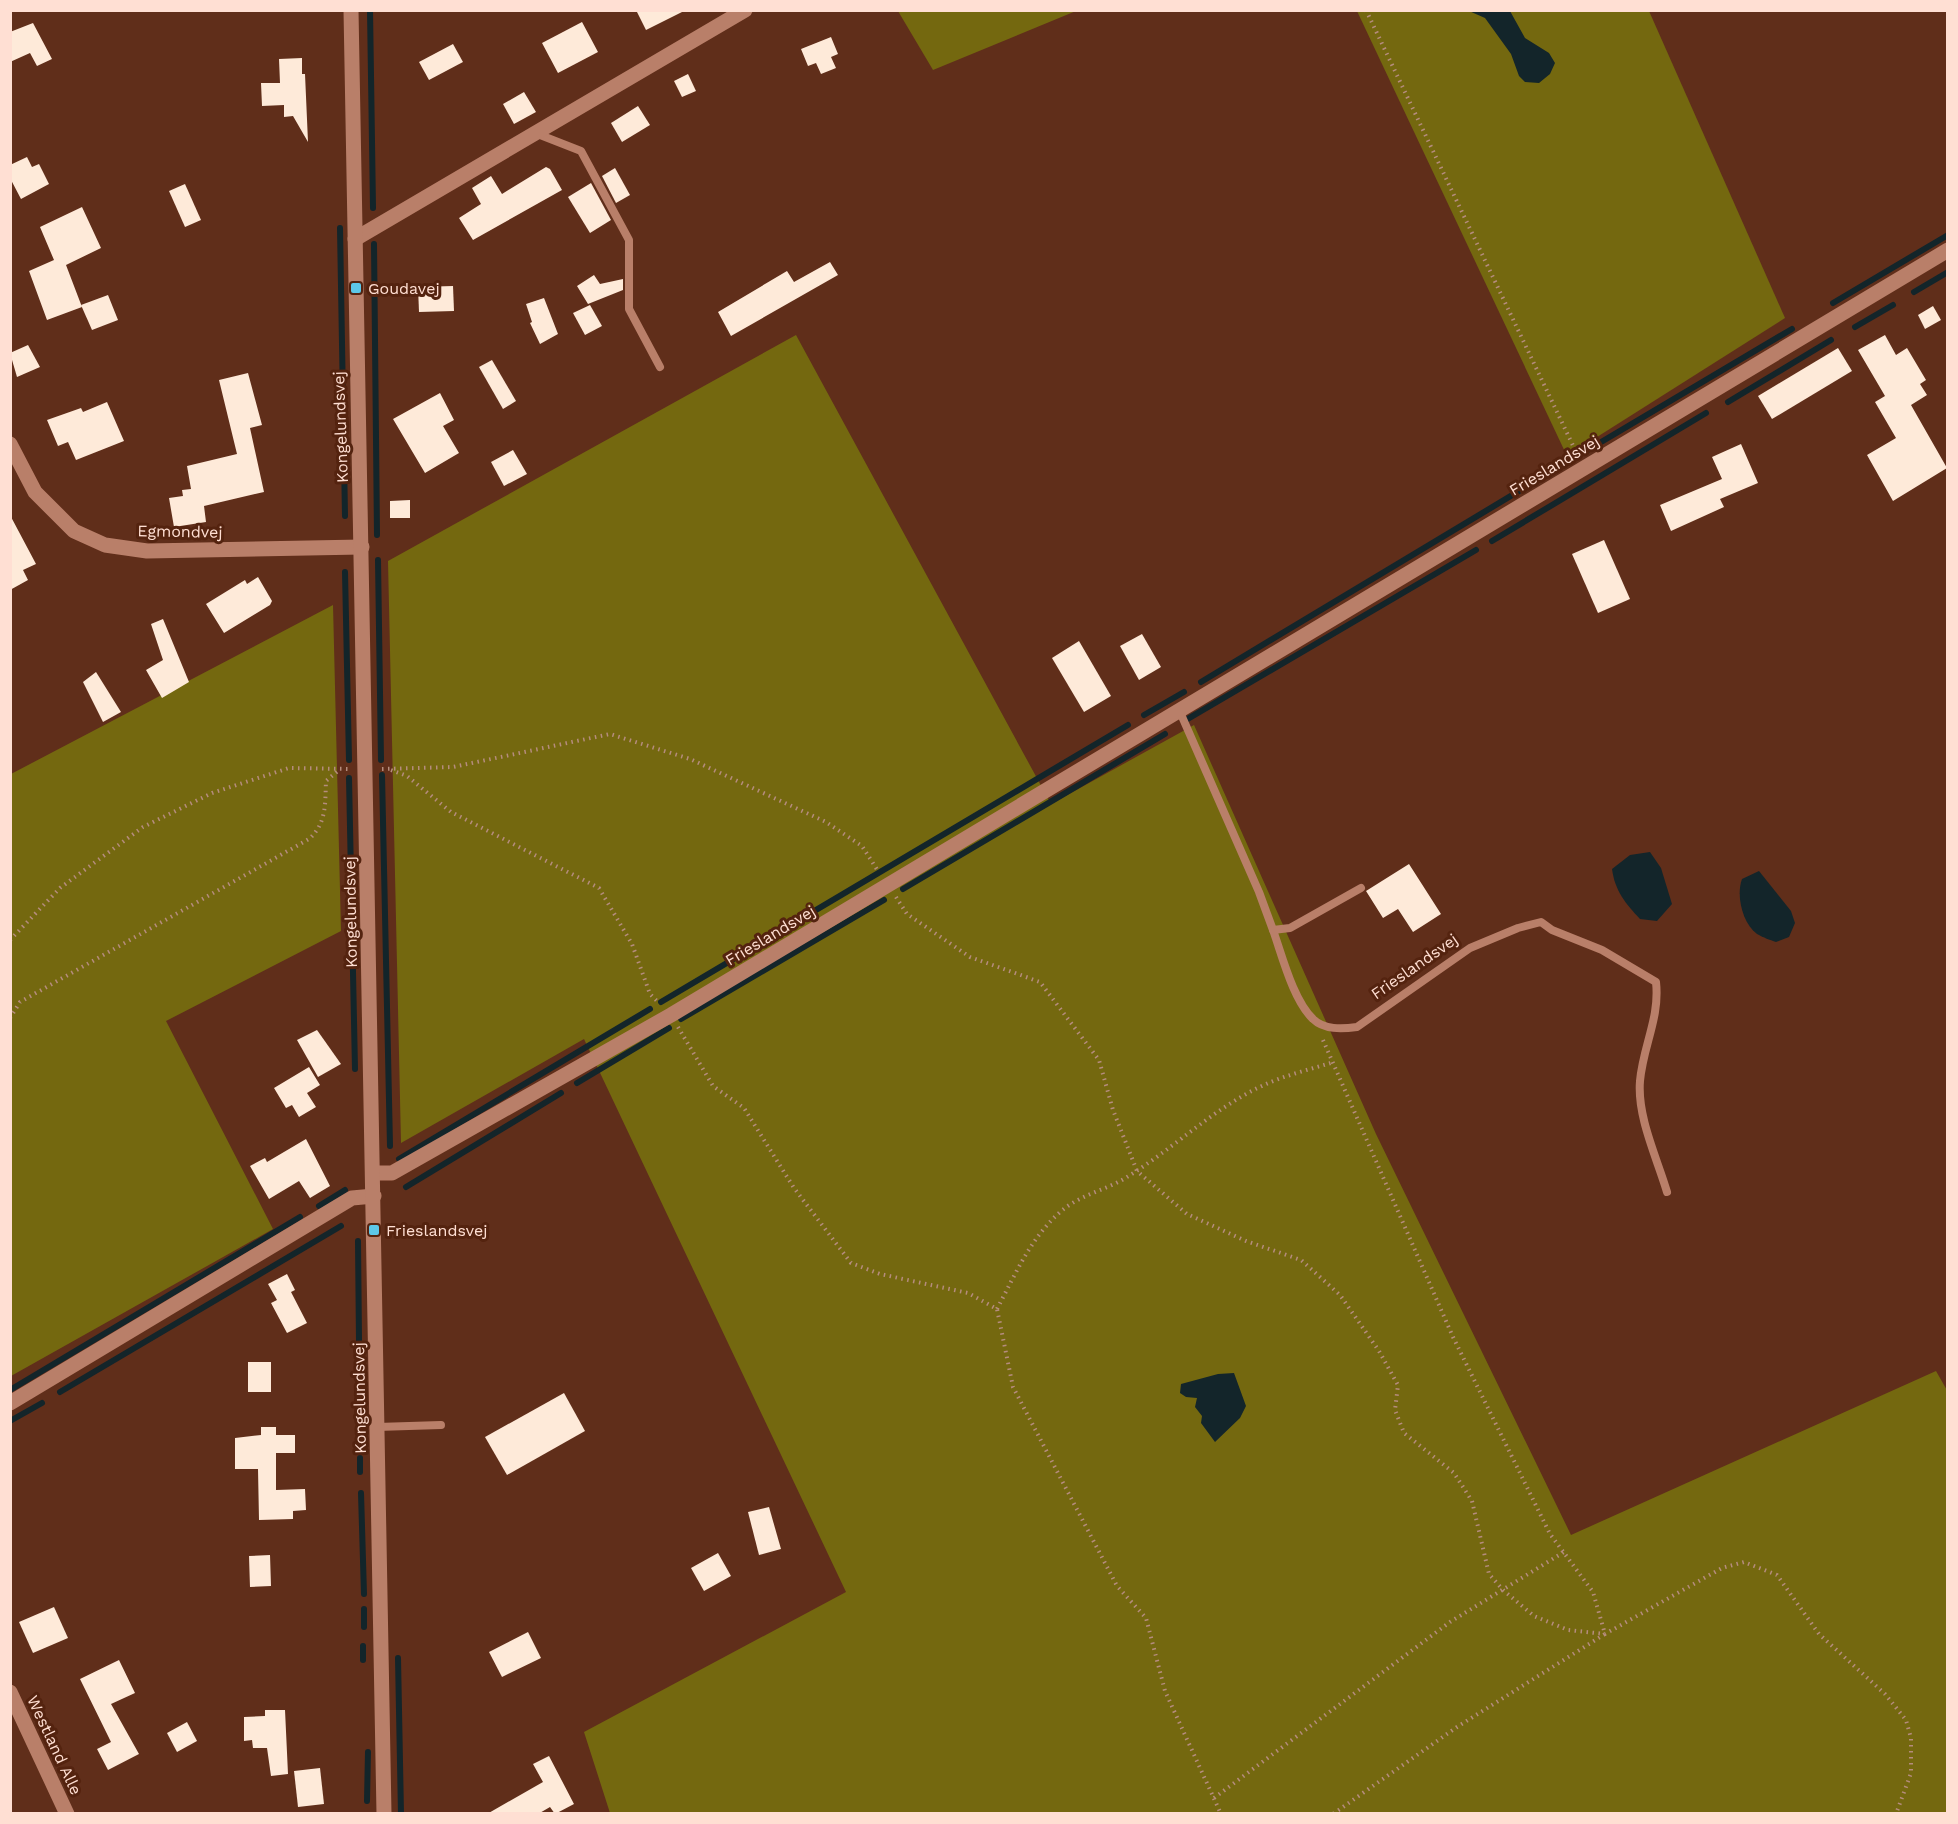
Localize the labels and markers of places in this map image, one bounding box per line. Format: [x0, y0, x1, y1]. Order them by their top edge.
place label: Goudavej [368, 279, 440, 298]
marker: Goudavej [349, 281, 363, 295]
place label: Frieslandsvej [386, 1221, 487, 1240]
marker: Frieslandsvej [367, 1223, 381, 1237]

